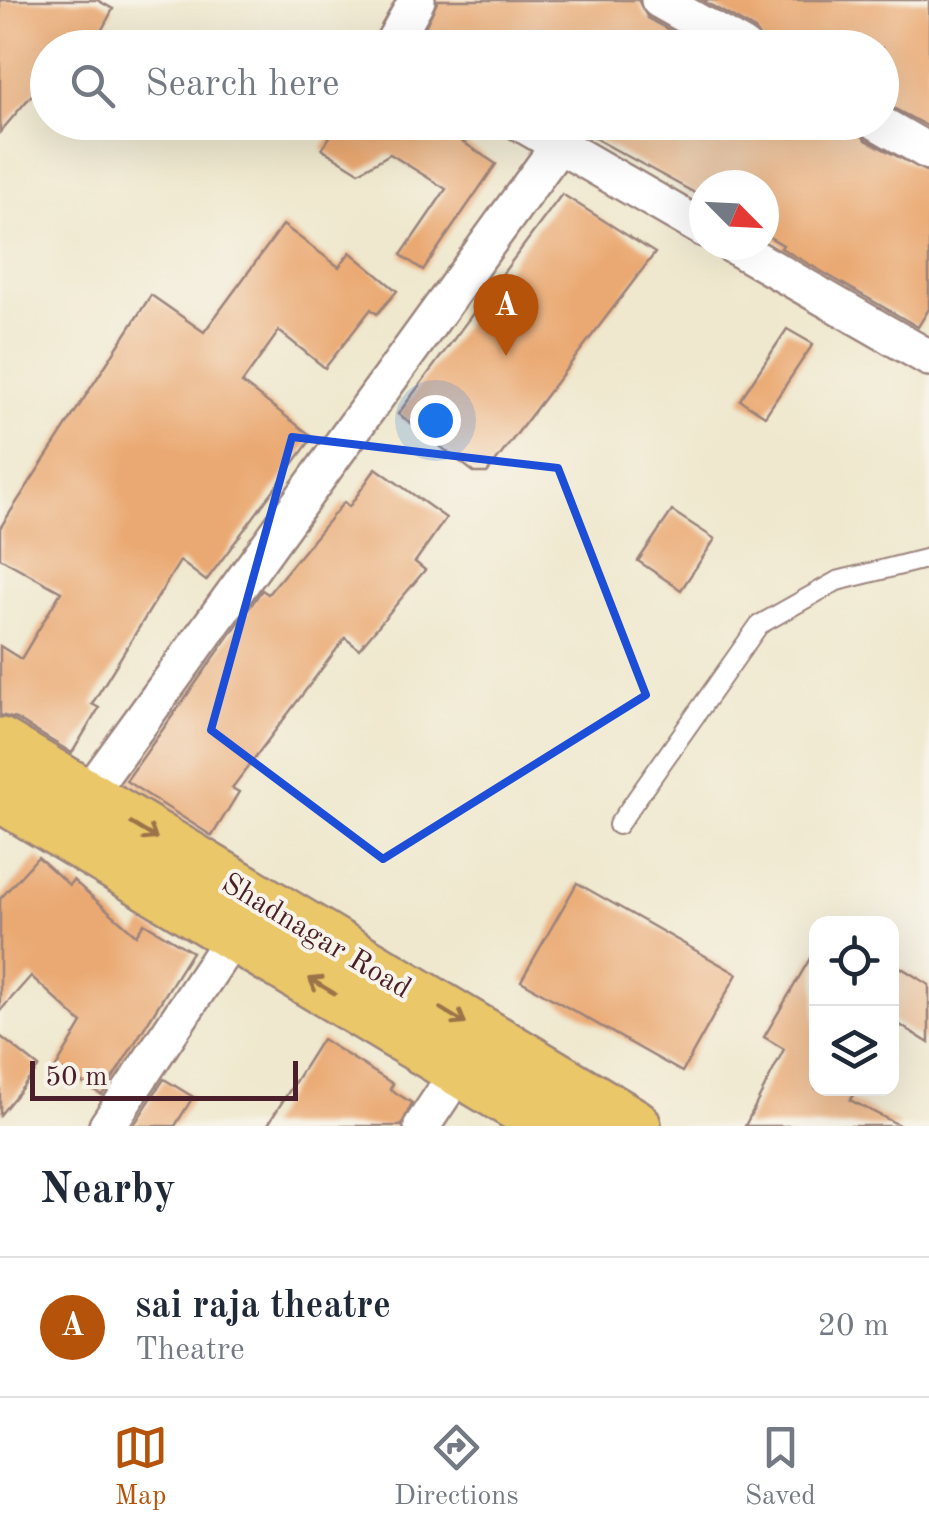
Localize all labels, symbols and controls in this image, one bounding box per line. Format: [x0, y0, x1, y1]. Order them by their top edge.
search box [30, 30, 899, 140]
icon: search [65, 58, 120, 113]
text: Search here [145, 66, 340, 104]
north arrow [689, 170, 779, 260]
pin: A [474, 274, 538, 356]
your location [410, 395, 461, 446]
one-way arrow [129, 821, 158, 841]
street label: Shadnagar Road [216, 868, 416, 1005]
map controls [809, 916, 899, 1096]
button: locate [809, 916, 899, 1006]
one-way arrow [308, 976, 337, 996]
one-way arrow [438, 1006, 467, 1026]
button: layers [809, 1006, 899, 1096]
scale bar [30, 1056, 298, 1100]
text: 50 m [45, 1064, 108, 1092]
text: Nearby [40, 1170, 176, 1212]
text: sai raja theatre [135, 1288, 391, 1326]
text: A [60, 1311, 85, 1343]
text: 20 m [818, 1311, 889, 1343]
text: Theatre [135, 1335, 245, 1367]
tab: Map [113, 1420, 168, 1515]
tab: Directions [394, 1420, 519, 1515]
tab: Saved [745, 1420, 816, 1515]

